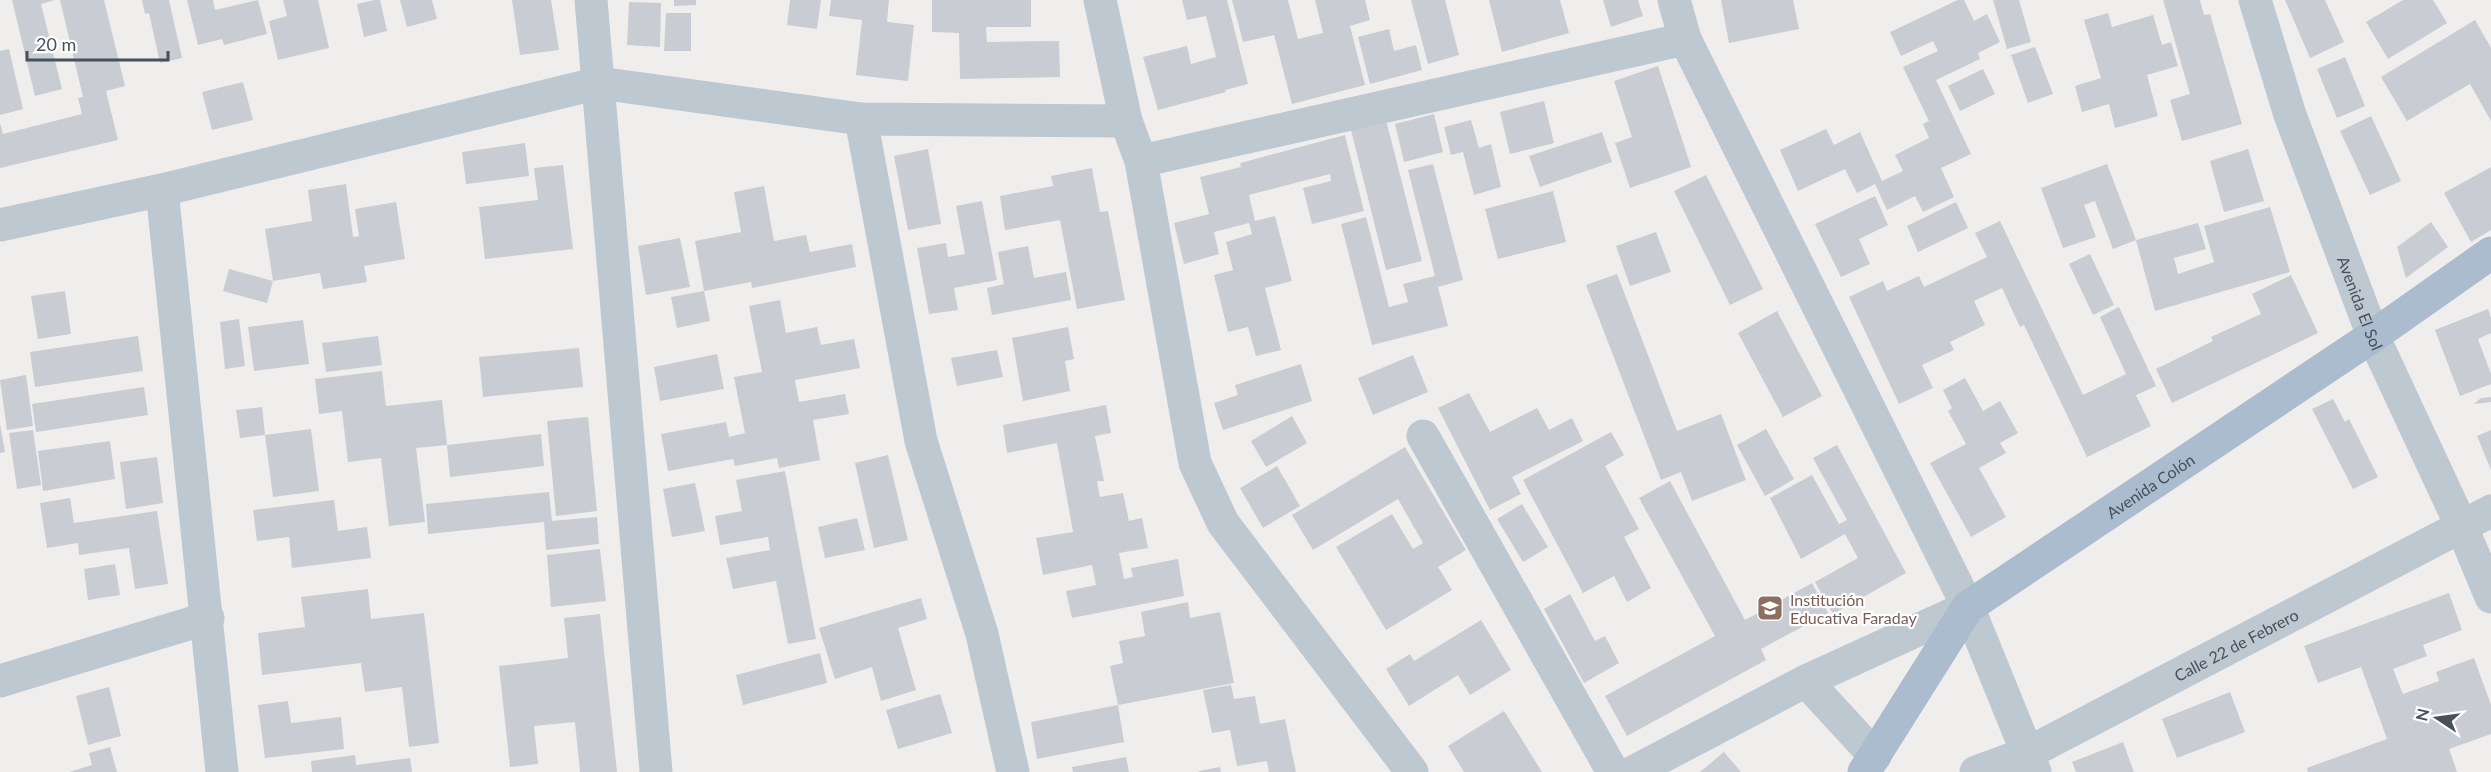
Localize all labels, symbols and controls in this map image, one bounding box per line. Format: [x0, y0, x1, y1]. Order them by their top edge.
scale bar [27, 24, 168, 62]
text: 20 m [36, 33, 76, 55]
street label: Avenida El Sol [2334, 253, 2388, 353]
street label: Avenida Colón [2102, 449, 2198, 521]
place label: Institución Educativa Faraday [1790, 590, 1917, 627]
school or university icon: Institución Educativa Faraday [1755, 593, 1785, 623]
street label: Calle 22 de Febrero [2171, 604, 2301, 685]
north arrow [2407, 688, 2467, 748]
text: N [2411, 706, 2433, 723]

